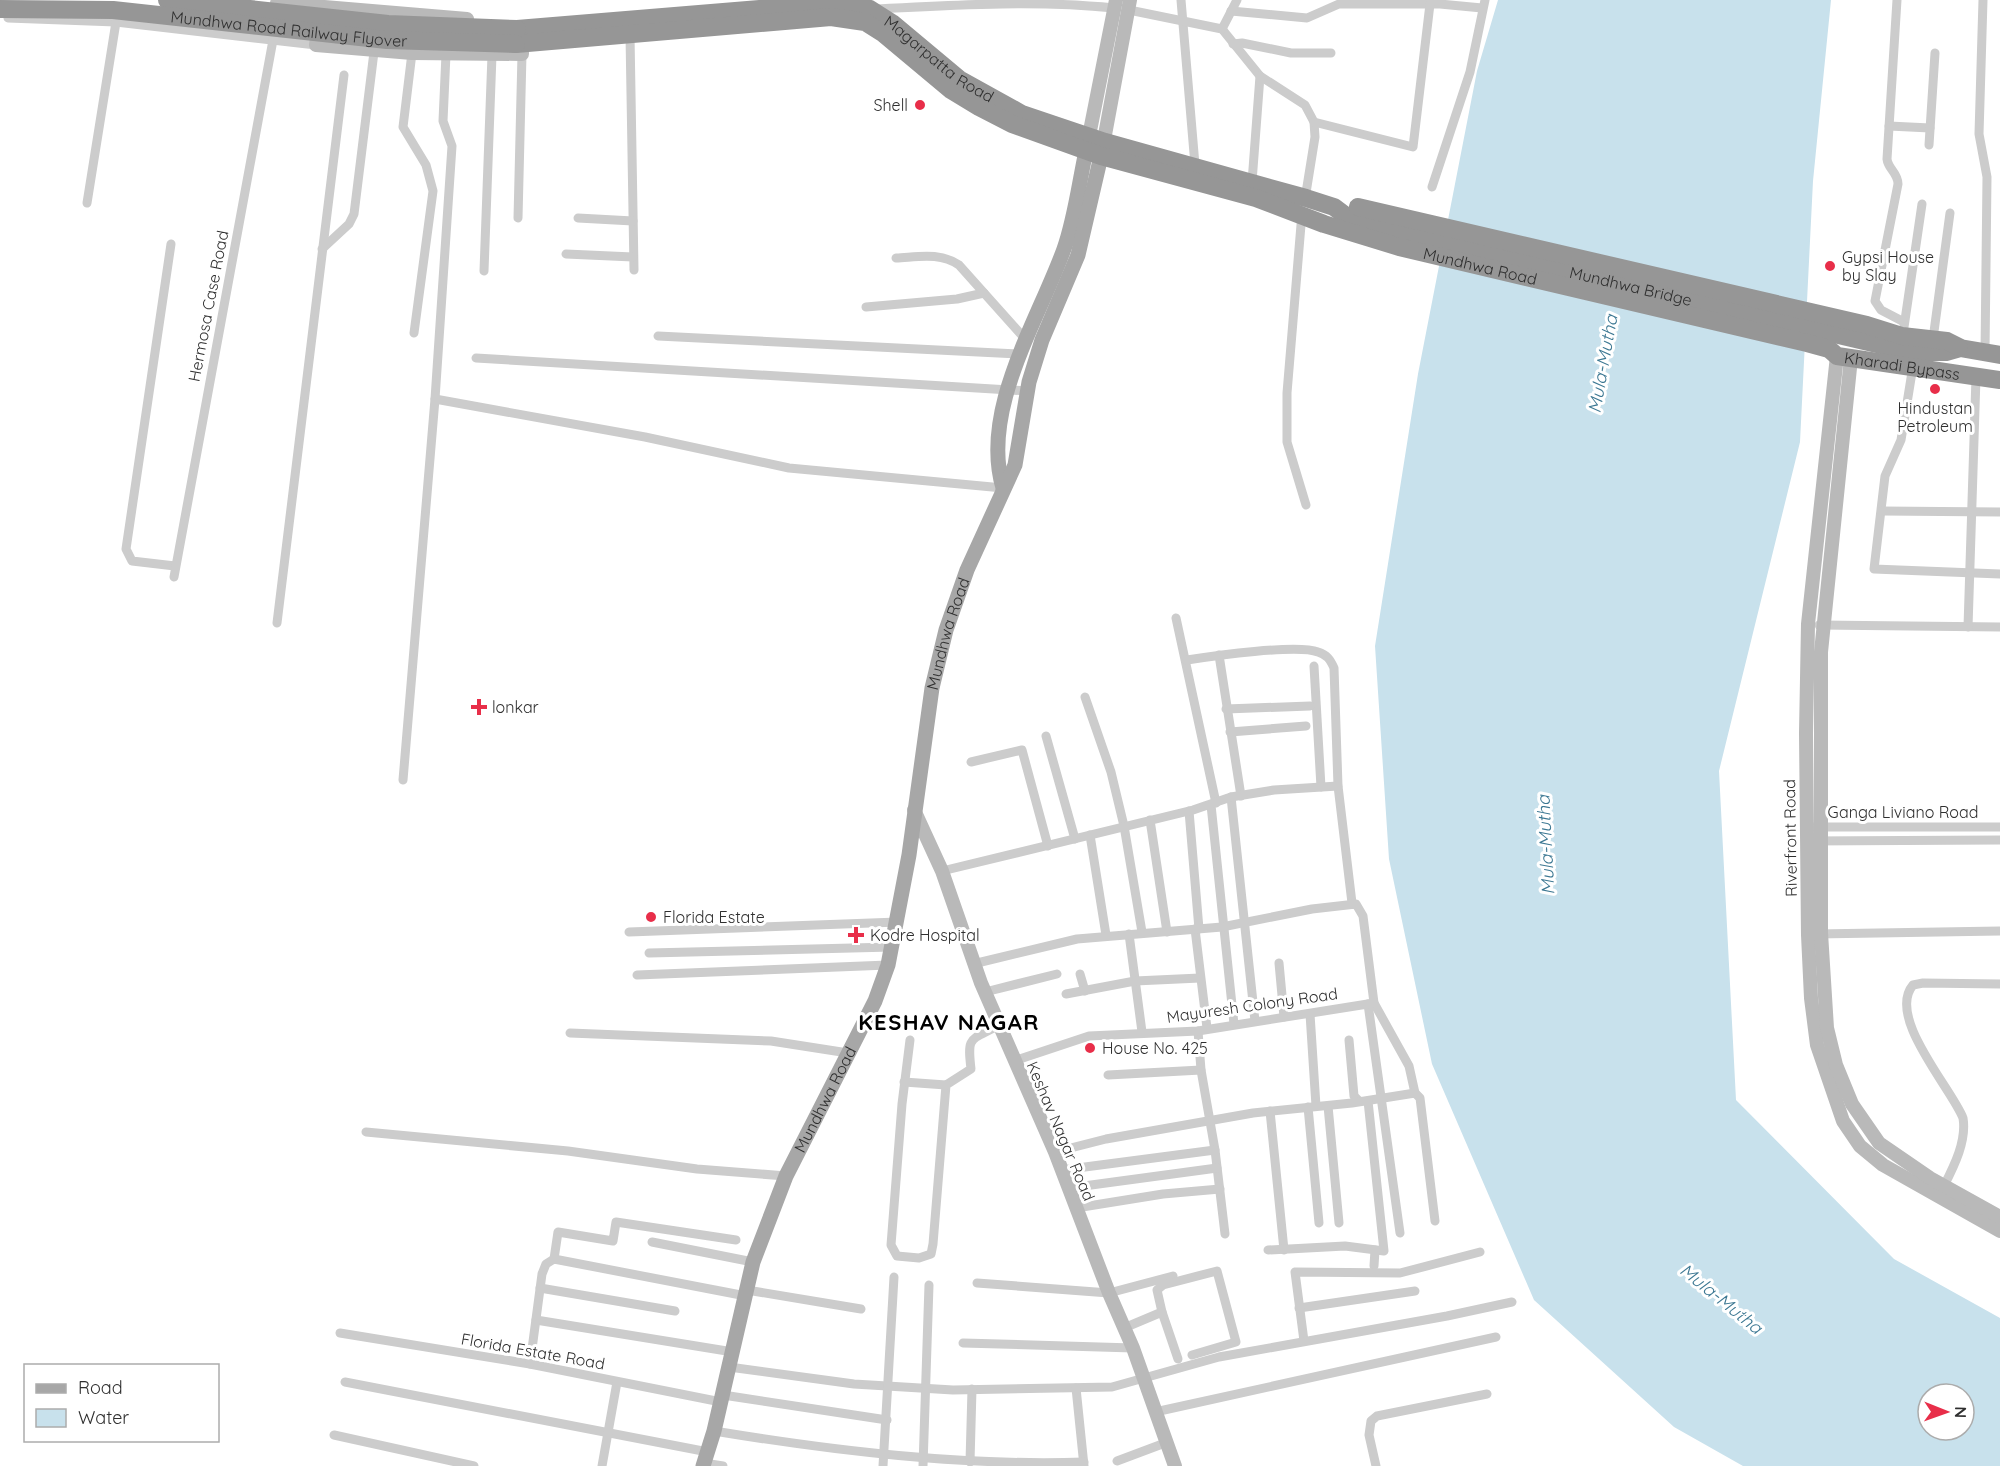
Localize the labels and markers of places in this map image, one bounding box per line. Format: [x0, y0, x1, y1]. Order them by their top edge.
place label: Shell [874, 95, 908, 115]
marker: Shell [913, 98, 927, 112]
place label: Gypsi House by Slay [1842, 247, 1934, 285]
marker: Gypsi House by Slay [1823, 259, 1837, 273]
marker: Hindustan Petroleum [1928, 382, 1942, 396]
place label: Hindustan Petroleum [1897, 398, 1973, 436]
place label: lonkar [492, 697, 539, 717]
marker: lonkar [470, 698, 488, 716]
place label: Florida Estate [663, 907, 765, 927]
marker: Florida Estate [644, 910, 658, 924]
place label: Kodre Hospital [870, 925, 980, 945]
marker: Kodre Hospital [847, 926, 865, 944]
place label: House No. 425 [1102, 1038, 1208, 1058]
marker: House No. 425 [1083, 1041, 1097, 1055]

